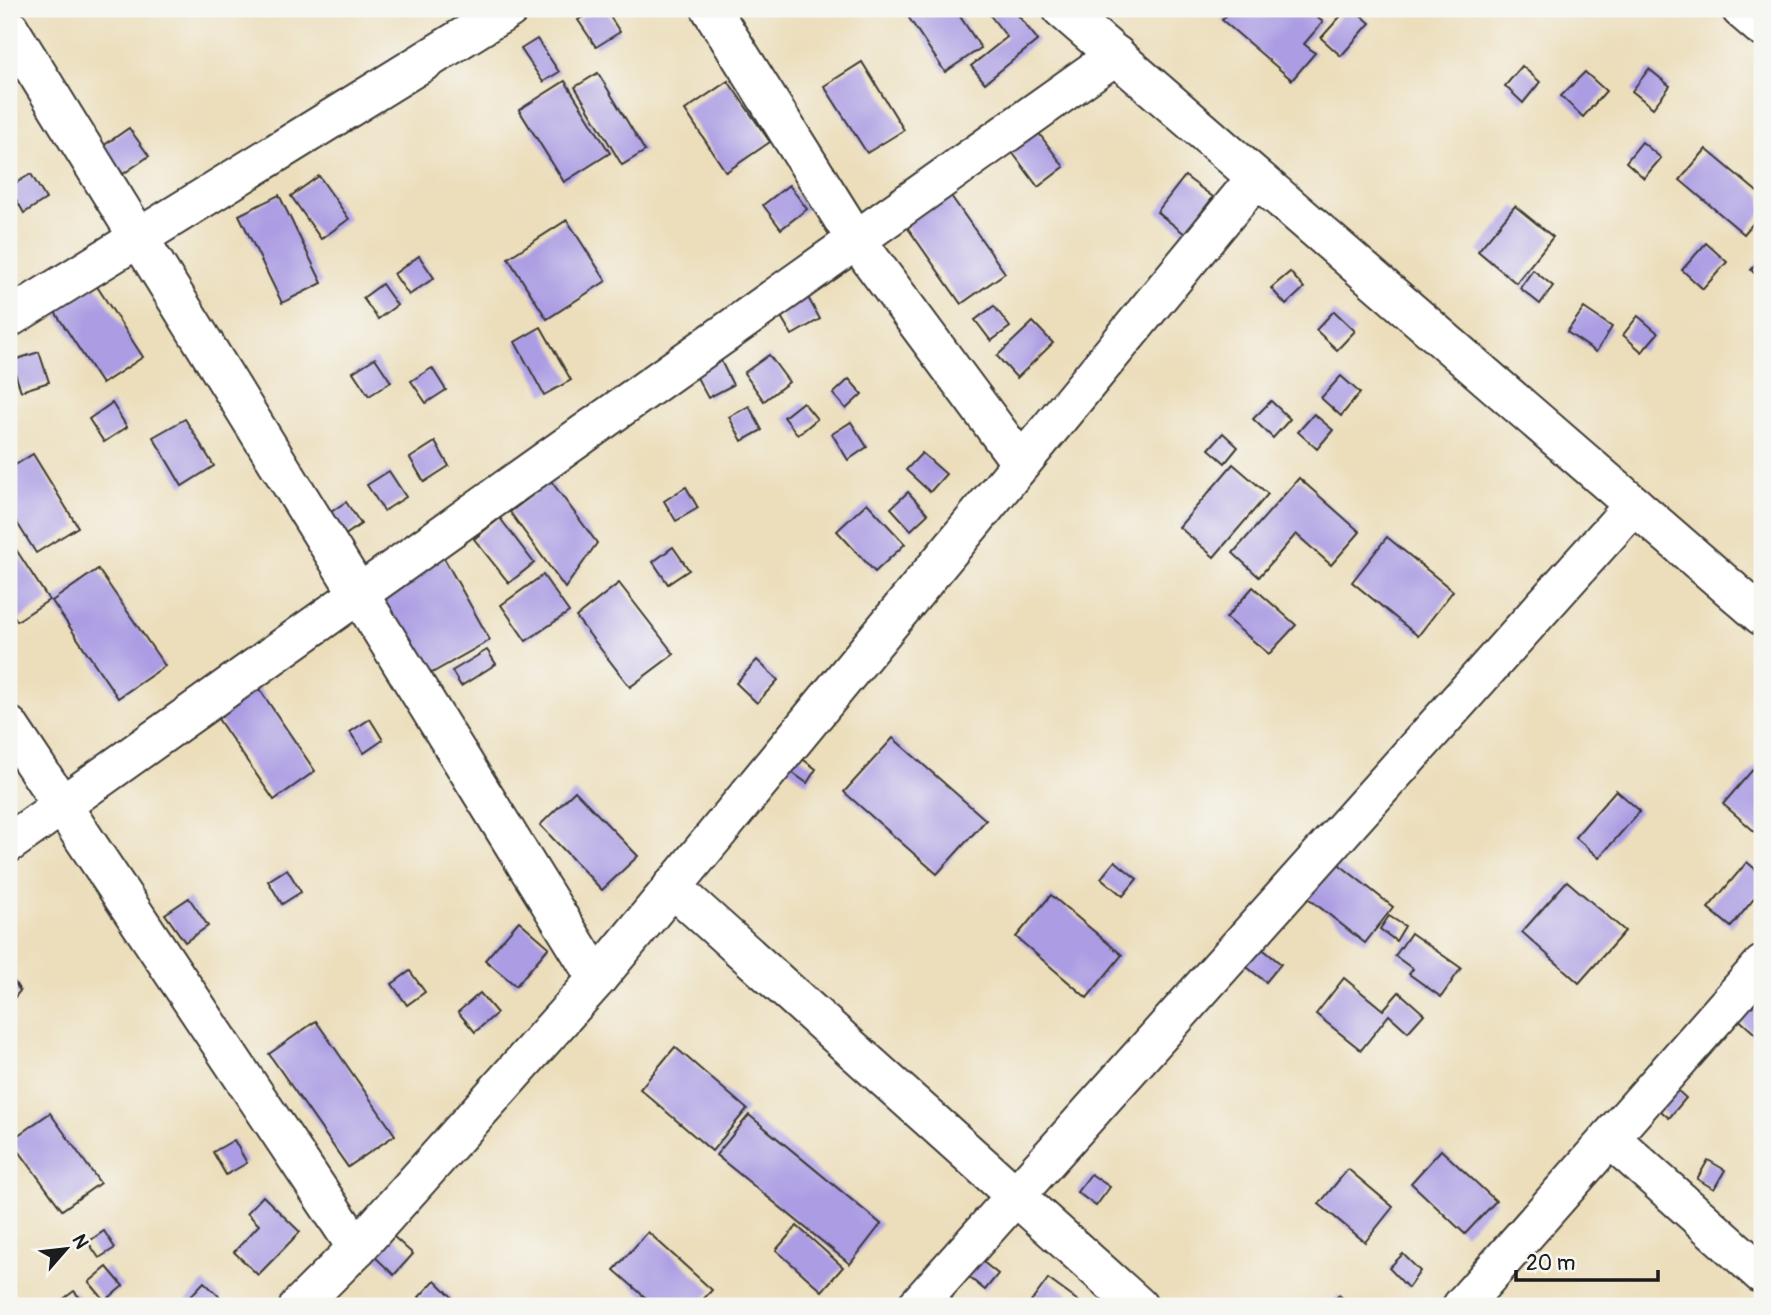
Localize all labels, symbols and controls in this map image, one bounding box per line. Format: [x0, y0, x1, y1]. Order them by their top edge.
north arrow [32, 1214, 102, 1284]
text: N [67, 1230, 94, 1253]
scale bar [1516, 1238, 1657, 1282]
text: 20 m [1526, 1250, 1575, 1277]

